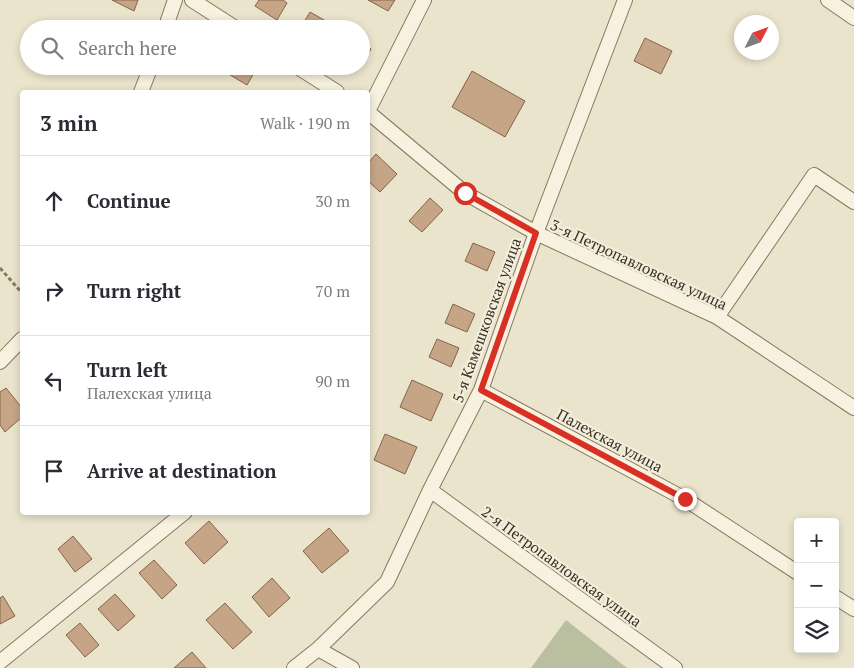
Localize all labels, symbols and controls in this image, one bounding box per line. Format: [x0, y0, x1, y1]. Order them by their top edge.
north arrow [734, 15, 779, 60]
search box [20, 20, 370, 75]
icon: search [38, 34, 66, 62]
text: Search here [78, 35, 177, 60]
text: 3 min [40, 109, 97, 137]
text: Walk · 190 m [260, 112, 350, 134]
route start [454, 182, 477, 205]
icon: ahead [40, 187, 68, 215]
text: Continue [87, 188, 171, 213]
text: 30 m [315, 190, 350, 212]
street label: 3-я Петропавловская улица [547, 214, 731, 314]
street label: 5-я Камешковская улица [447, 234, 525, 405]
icon: right [40, 277, 68, 305]
text: Turn right [87, 278, 181, 303]
text: 70 m [315, 280, 350, 302]
text: Turn left [87, 357, 168, 382]
icon: left [40, 367, 68, 395]
text: 90 m [315, 370, 350, 392]
text: Палехская улица [87, 382, 212, 404]
street label: Палехская улица [554, 404, 667, 476]
icon: arrive [40, 457, 68, 485]
text: Arrive at destination [87, 458, 276, 483]
route end [674, 488, 697, 511]
street label: 2-я Петропавловская улица [478, 501, 646, 631]
map controls [794, 518, 839, 653]
button: + [794, 518, 839, 563]
button: − [794, 563, 839, 608]
button: layers [794, 608, 839, 653]

